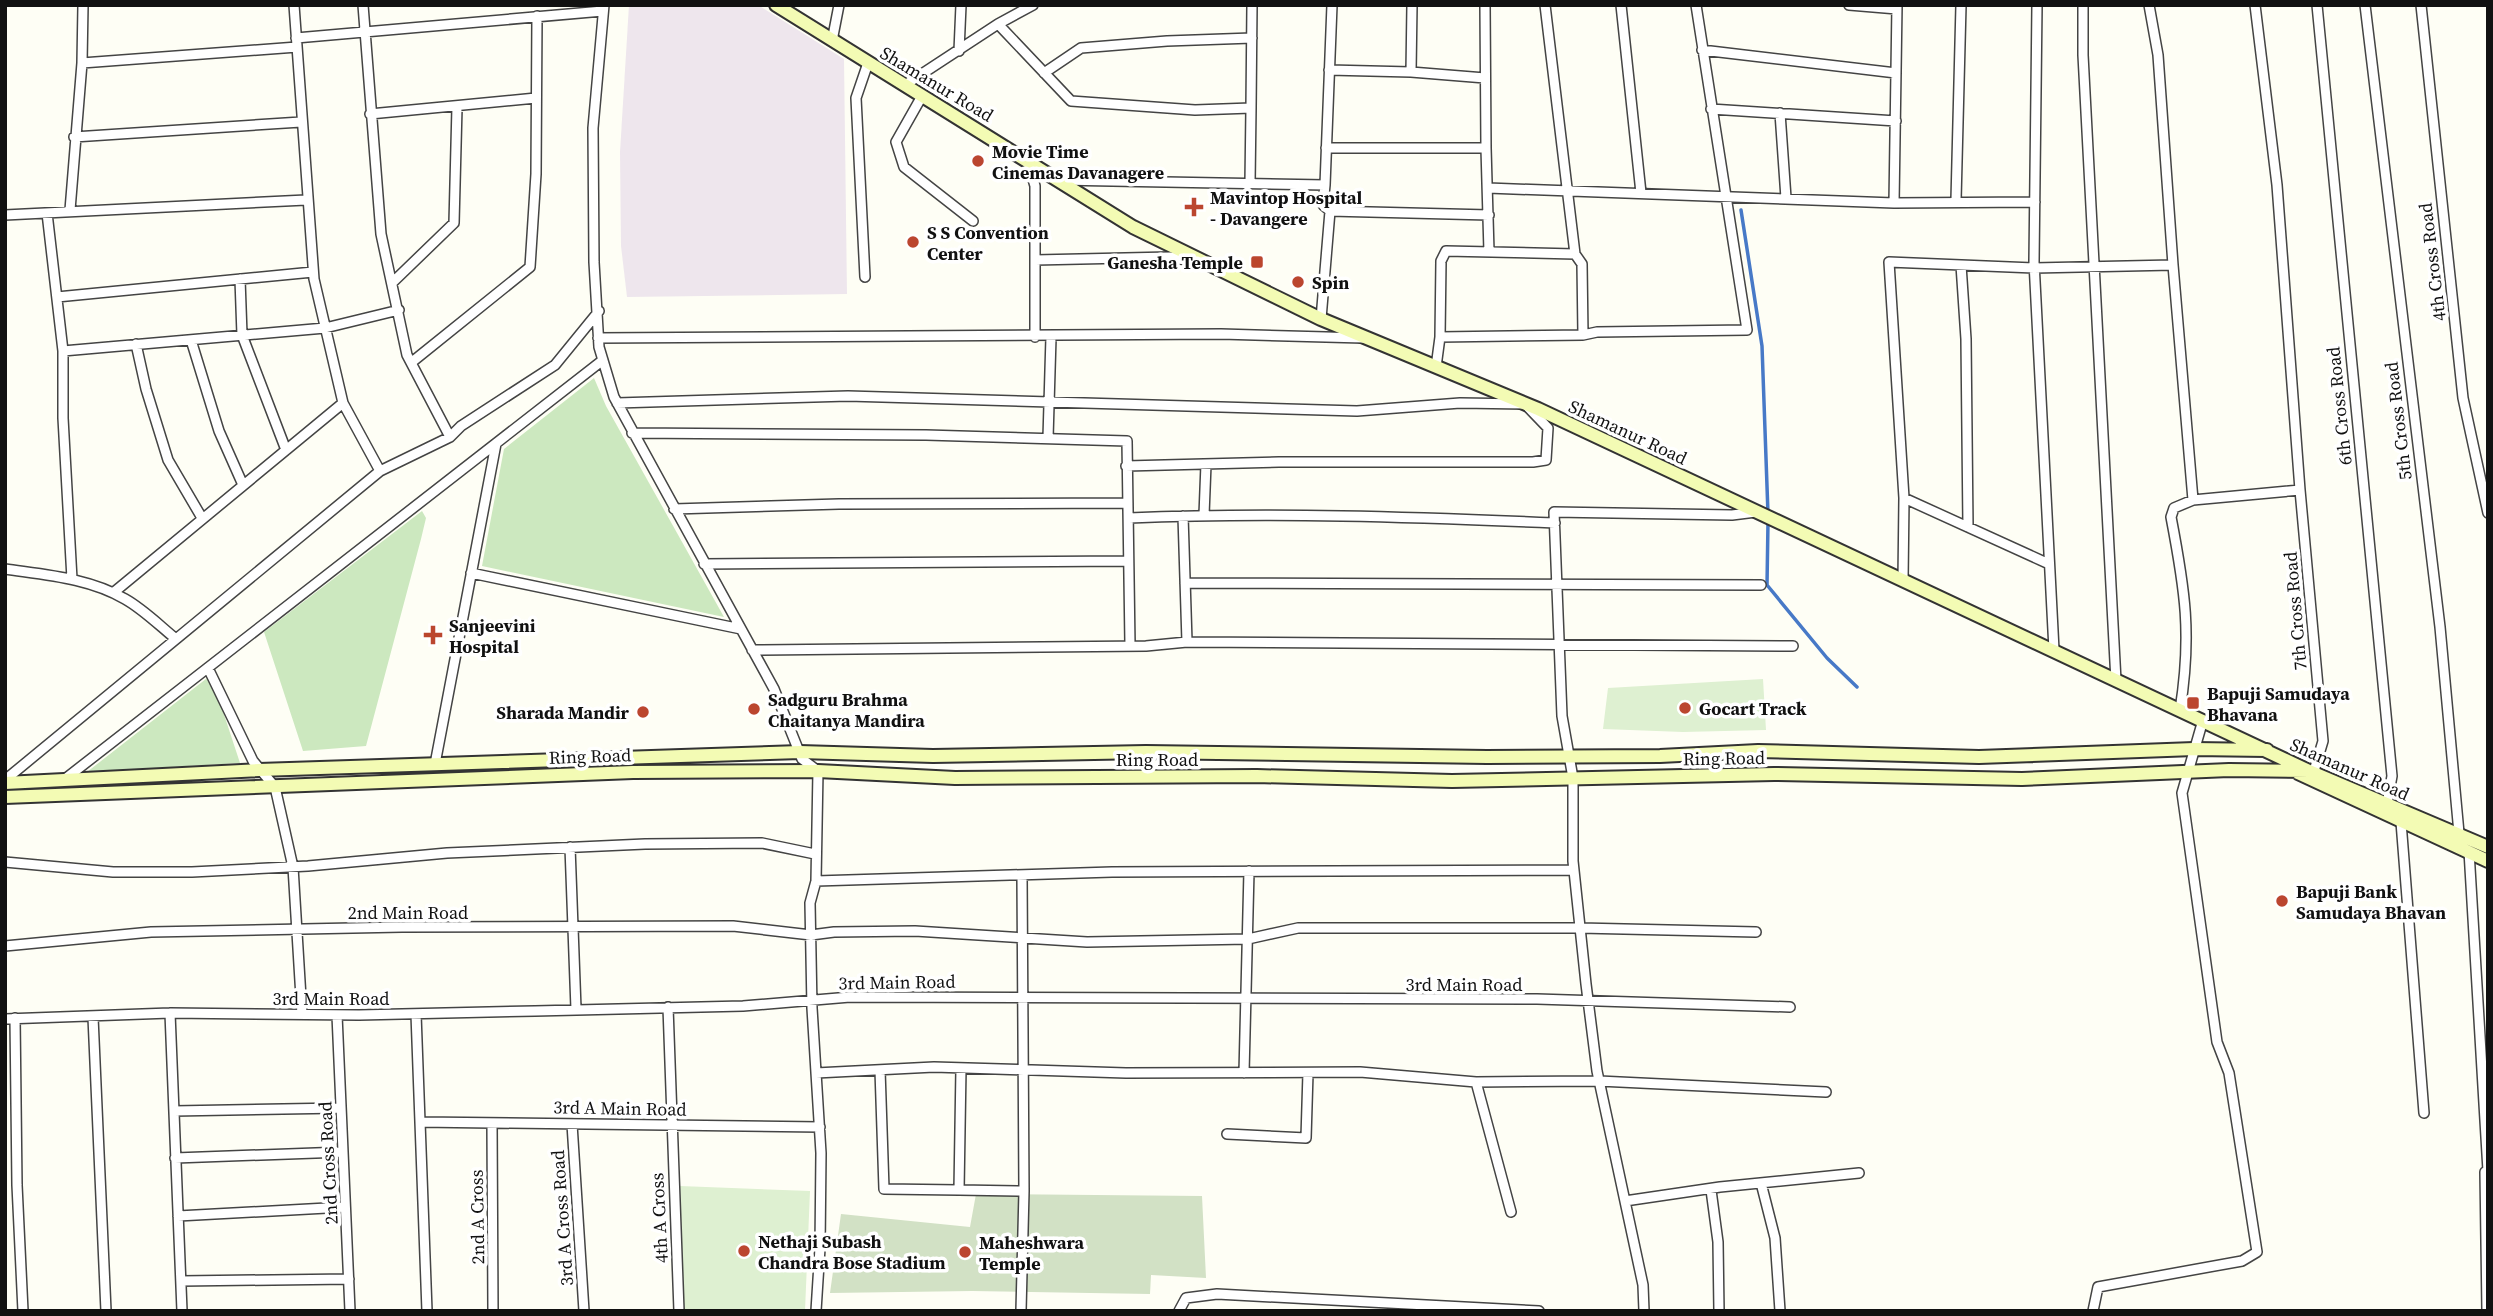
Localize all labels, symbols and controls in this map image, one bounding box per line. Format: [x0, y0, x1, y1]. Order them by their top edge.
street label: Shamanur Road [876, 40, 998, 128]
place label: Movie Time Cinemas Davanagere [992, 139, 1164, 185]
marker: Movie Time Cinemas Davanagere [970, 153, 986, 169]
place label: Mavintop Hospital - Davangere [1210, 185, 1363, 231]
marker: Mavintop Hospital - Davangere [1184, 197, 1204, 217]
street label: 4th Cross Road [2412, 201, 2452, 323]
place label: S S Convention Center [927, 220, 1049, 266]
marker: S S Convention Center [905, 234, 921, 250]
place label: Ganesha Temple [1107, 250, 1243, 275]
marker: Ganesha Temple [1249, 254, 1265, 270]
place label: Spin [1312, 270, 1349, 295]
marker: Spin [1290, 274, 1306, 290]
street label: 6th Cross Road [2320, 345, 2358, 467]
street label: 5th Cross Road [2378, 360, 2418, 482]
street label: Shamanur Road [1565, 394, 1691, 470]
street label: 7th Cross Road [2277, 551, 2313, 671]
place label: Sanjeevini Hospital [449, 613, 536, 659]
marker: Sanjeevini Hospital [423, 625, 443, 645]
place label: Bapuji Samudaya Bhavana [2207, 681, 2350, 727]
place label: Sadguru Brahma Chaitanya Mandira [768, 687, 925, 733]
marker: Bapuji Samudaya Bhavana [2185, 695, 2201, 711]
place label: Gocart Track [1699, 696, 1807, 721]
place label: Sharada Mandir [496, 700, 630, 725]
marker: Gocart Track [1677, 700, 1693, 716]
marker: Sadguru Brahma Chaitanya Mandira [746, 701, 762, 717]
marker: Sharada Mandir [635, 704, 651, 720]
street label: Shamanur Road [2286, 732, 2414, 806]
street label: Ring Road [548, 742, 632, 770]
street label: Ring Road [1683, 745, 1765, 771]
street label: Ring Road [1116, 747, 1198, 772]
place label: Bapuji Bank Samudaya Bhavan [2296, 879, 2446, 925]
marker: Bapuji Bank Samudaya Bhavan [2274, 893, 2290, 909]
street label: 2nd Main Road [348, 900, 468, 925]
street label: 3rd Main Road [838, 968, 956, 996]
street label: 3rd Main Road [1405, 972, 1523, 997]
street label: 3rd Main Road [272, 986, 390, 1011]
street label: 3rd A Main Road [553, 1094, 687, 1122]
street label: 2nd Cross Road [312, 1101, 344, 1225]
street label: 3rd A Cross Road [545, 1149, 579, 1287]
street label: 2nd A Cross [464, 1169, 490, 1265]
street label: 4th A Cross [644, 1172, 674, 1264]
place label: Nethaji Subash Chandra Bose Stadium [758, 1229, 945, 1275]
place label: Maheshwara Temple [979, 1230, 1084, 1276]
marker: Nethaji Subash Chandra Bose Stadium [736, 1243, 752, 1259]
marker: Maheshwara Temple [957, 1244, 973, 1260]

